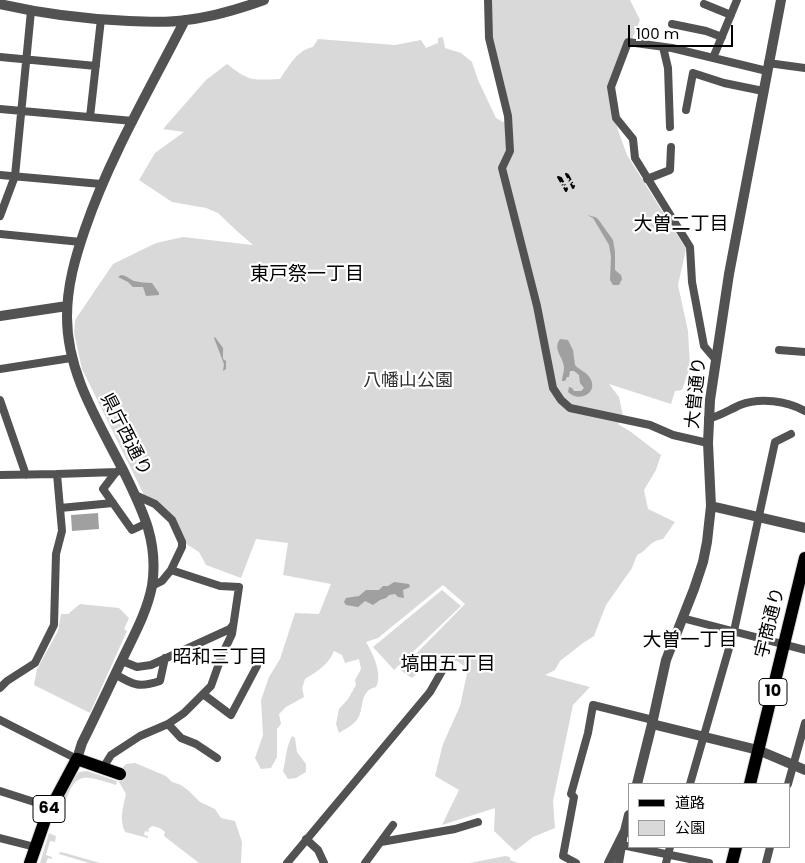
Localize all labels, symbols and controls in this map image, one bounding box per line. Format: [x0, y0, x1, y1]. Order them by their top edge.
scale bar [630, 15, 735, 47]
text: 100 m [636, 23, 679, 44]
district label: 大曽二丁目 [634, 214, 728, 236]
district label: 東戸祭一丁目 [250, 264, 364, 286]
street label: 大曽通り [682, 356, 712, 430]
park label: 八幡山公園 [363, 370, 453, 392]
street label: 県庁西通り [95, 390, 155, 480]
street label: 宇商通り [752, 585, 790, 661]
district label: 大曽一丁目 [643, 630, 737, 652]
district label: 昭和三丁目 [173, 647, 267, 669]
district label: 塙田五丁目 [401, 654, 495, 676]
road number: 10 [759, 679, 787, 706]
legend [628, 783, 790, 848]
text: 道路 [675, 792, 705, 813]
road number: 64 [33, 796, 65, 822]
text: 公園 [675, 817, 705, 838]

